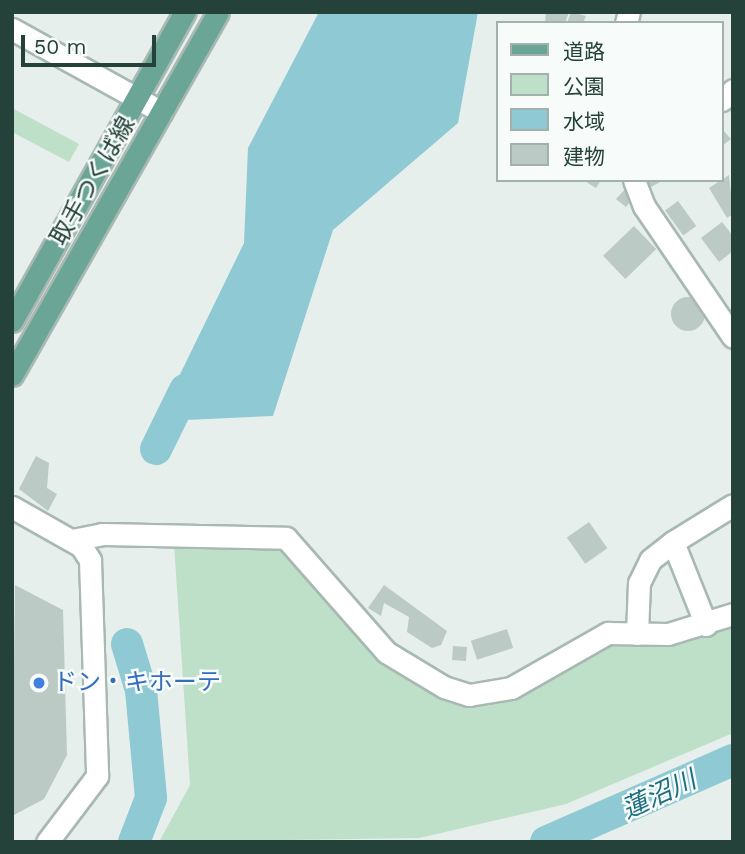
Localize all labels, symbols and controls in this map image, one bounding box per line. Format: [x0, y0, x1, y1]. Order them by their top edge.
scale bar [24, 21, 159, 65]
legend [496, 21, 724, 182]
text: 50 m [34, 34, 86, 59]
text: 道路 [563, 39, 605, 64]
text: 公園 [563, 74, 605, 99]
text: 水域 [563, 109, 605, 134]
street label: 取手つくば線 [45, 111, 141, 251]
text: 建物 [563, 144, 605, 169]
place label: ドン・キホーテ [53, 669, 221, 697]
marker: ドン・キホーテ [31, 675, 47, 691]
water label: 蓮沼川 [617, 764, 701, 826]

